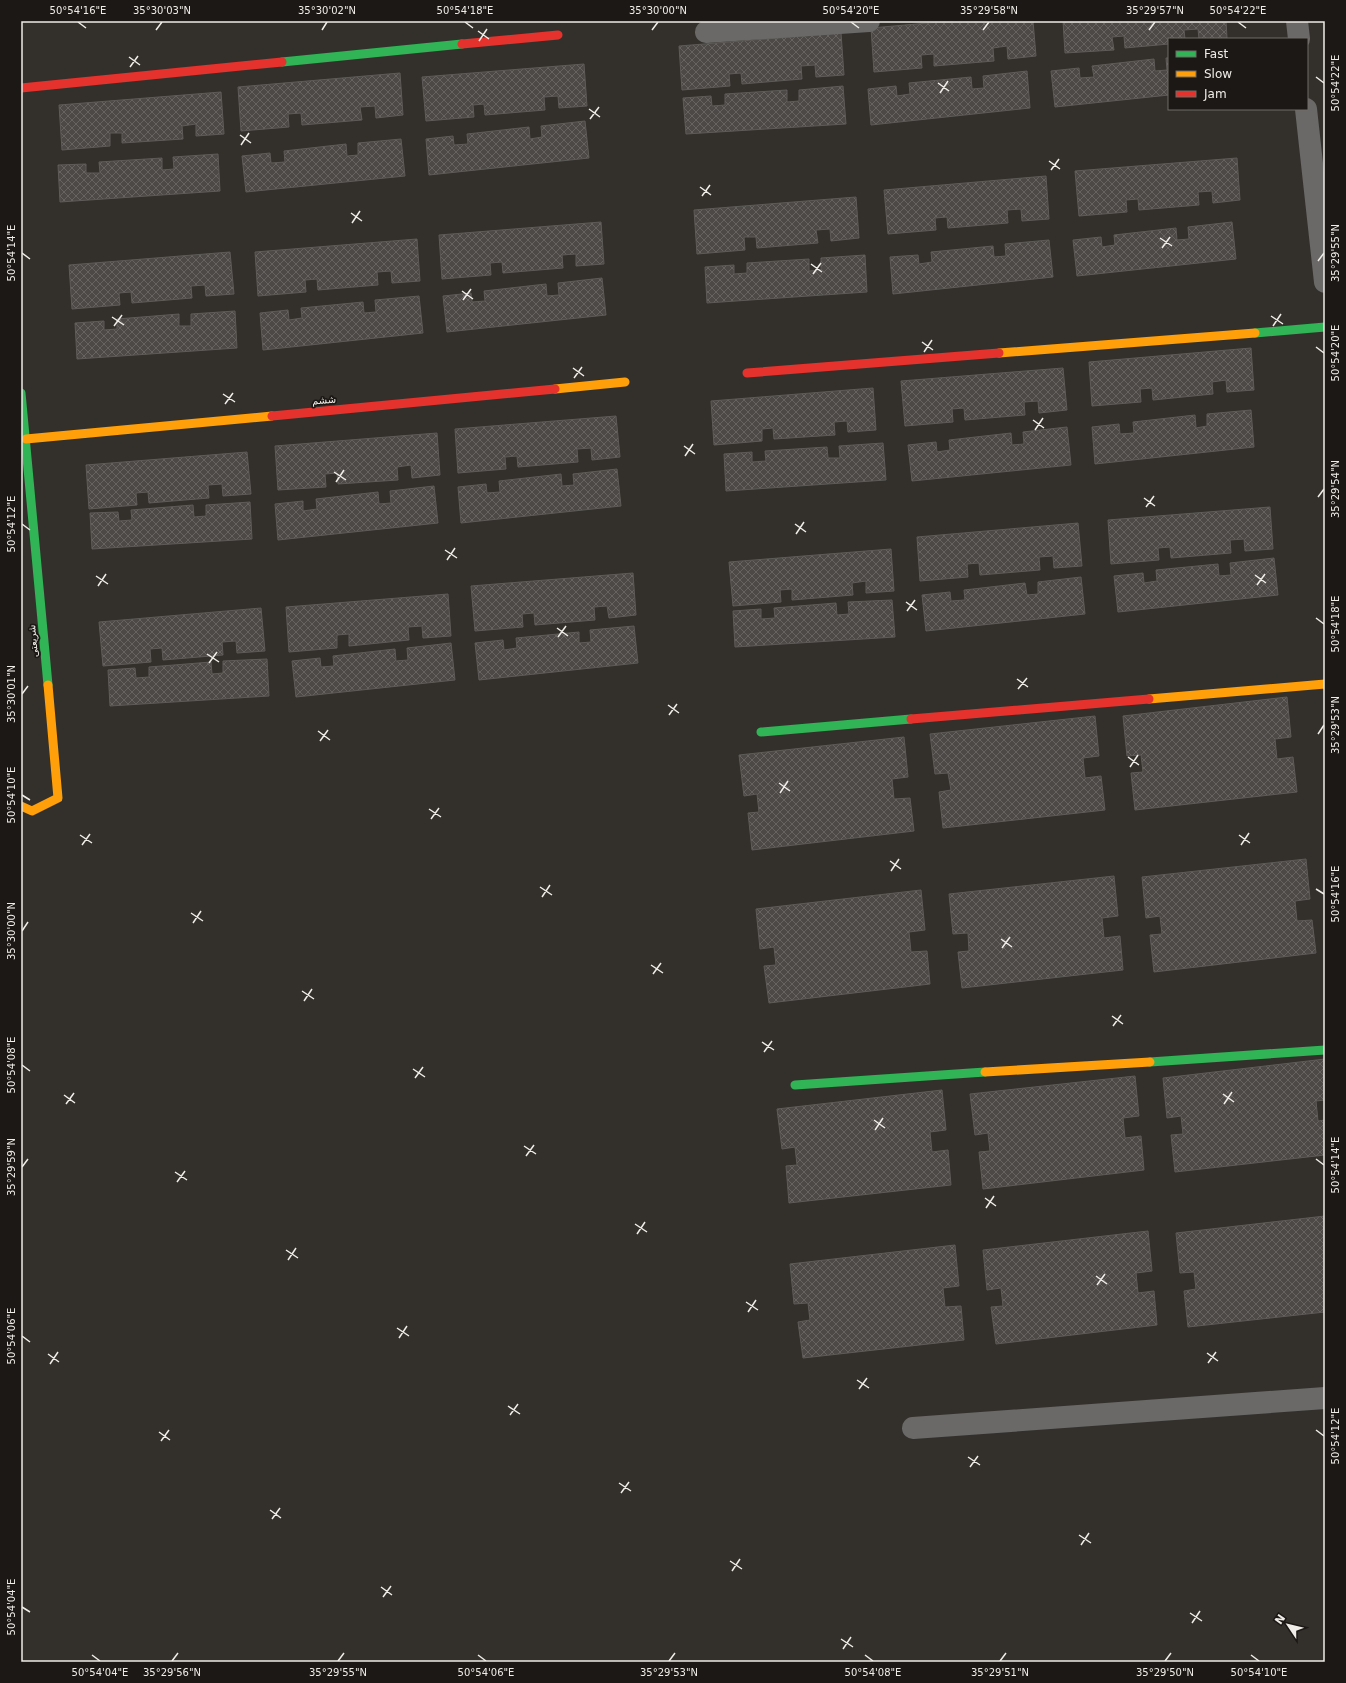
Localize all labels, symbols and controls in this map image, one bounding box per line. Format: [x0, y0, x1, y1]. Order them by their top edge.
text: 50°54'16"E [50, 5, 106, 16]
text: 35°30'03"N [133, 5, 191, 16]
text: 35°30'02"N [298, 5, 356, 16]
text: 50°54'18"E [437, 5, 493, 16]
text: 35°30'00"N [629, 5, 687, 16]
text: 50°54'20"E [823, 5, 879, 16]
text: 35°29'58"N [960, 5, 1018, 16]
text: 35°29'57"N [1126, 5, 1184, 16]
text: 50°54'22"E [1210, 5, 1266, 16]
legend [1168, 38, 1308, 110]
text: Fast [1204, 47, 1228, 61]
text: 50°54'22"E [1330, 55, 1341, 111]
text: Slow [1204, 67, 1232, 81]
text: Jam [1203, 87, 1227, 101]
text: 35°29'55"N [1330, 224, 1341, 282]
text: 50°54'14"E [6, 225, 17, 281]
text: 50°54'20"E [1330, 325, 1341, 381]
street label: ششم [312, 393, 337, 408]
text: 35°29'54"N [1330, 460, 1341, 518]
text: 50°54'12"E [6, 496, 17, 552]
text: 50°54'18"E [1330, 596, 1341, 652]
street label: شریعتی [26, 624, 40, 658]
text: 35°30'01"N [6, 665, 17, 723]
text: 35°29'53"N [1330, 696, 1341, 754]
text: 50°54'10"E [6, 767, 17, 823]
text: 50°54'16"E [1330, 866, 1341, 922]
text: 35°30'00"N [6, 902, 17, 960]
text: 50°54'08"E [6, 1037, 17, 1093]
text: 50°54'14"E [1330, 1137, 1341, 1193]
text: 35°29'59"N [6, 1138, 17, 1196]
text: 50°54'06"E [6, 1308, 17, 1364]
text: 50°54'12"E [1330, 1408, 1341, 1464]
text: 50°54'04"E [6, 1579, 17, 1635]
north arrow [1268, 1605, 1308, 1645]
text: N [1272, 1612, 1288, 1627]
text: 50°54'04"E [72, 1667, 128, 1678]
text: 35°29'56"N [143, 1667, 201, 1678]
text: 35°29'55"N [309, 1667, 367, 1678]
text: 50°54'06"E [458, 1667, 514, 1678]
text: 35°29'53"N [640, 1667, 698, 1678]
text: 50°54'08"E [845, 1667, 901, 1678]
text: 35°29'51"N [971, 1667, 1029, 1678]
text: 35°29'50"N [1136, 1667, 1194, 1678]
text: 50°54'10"E [1231, 1667, 1287, 1678]

